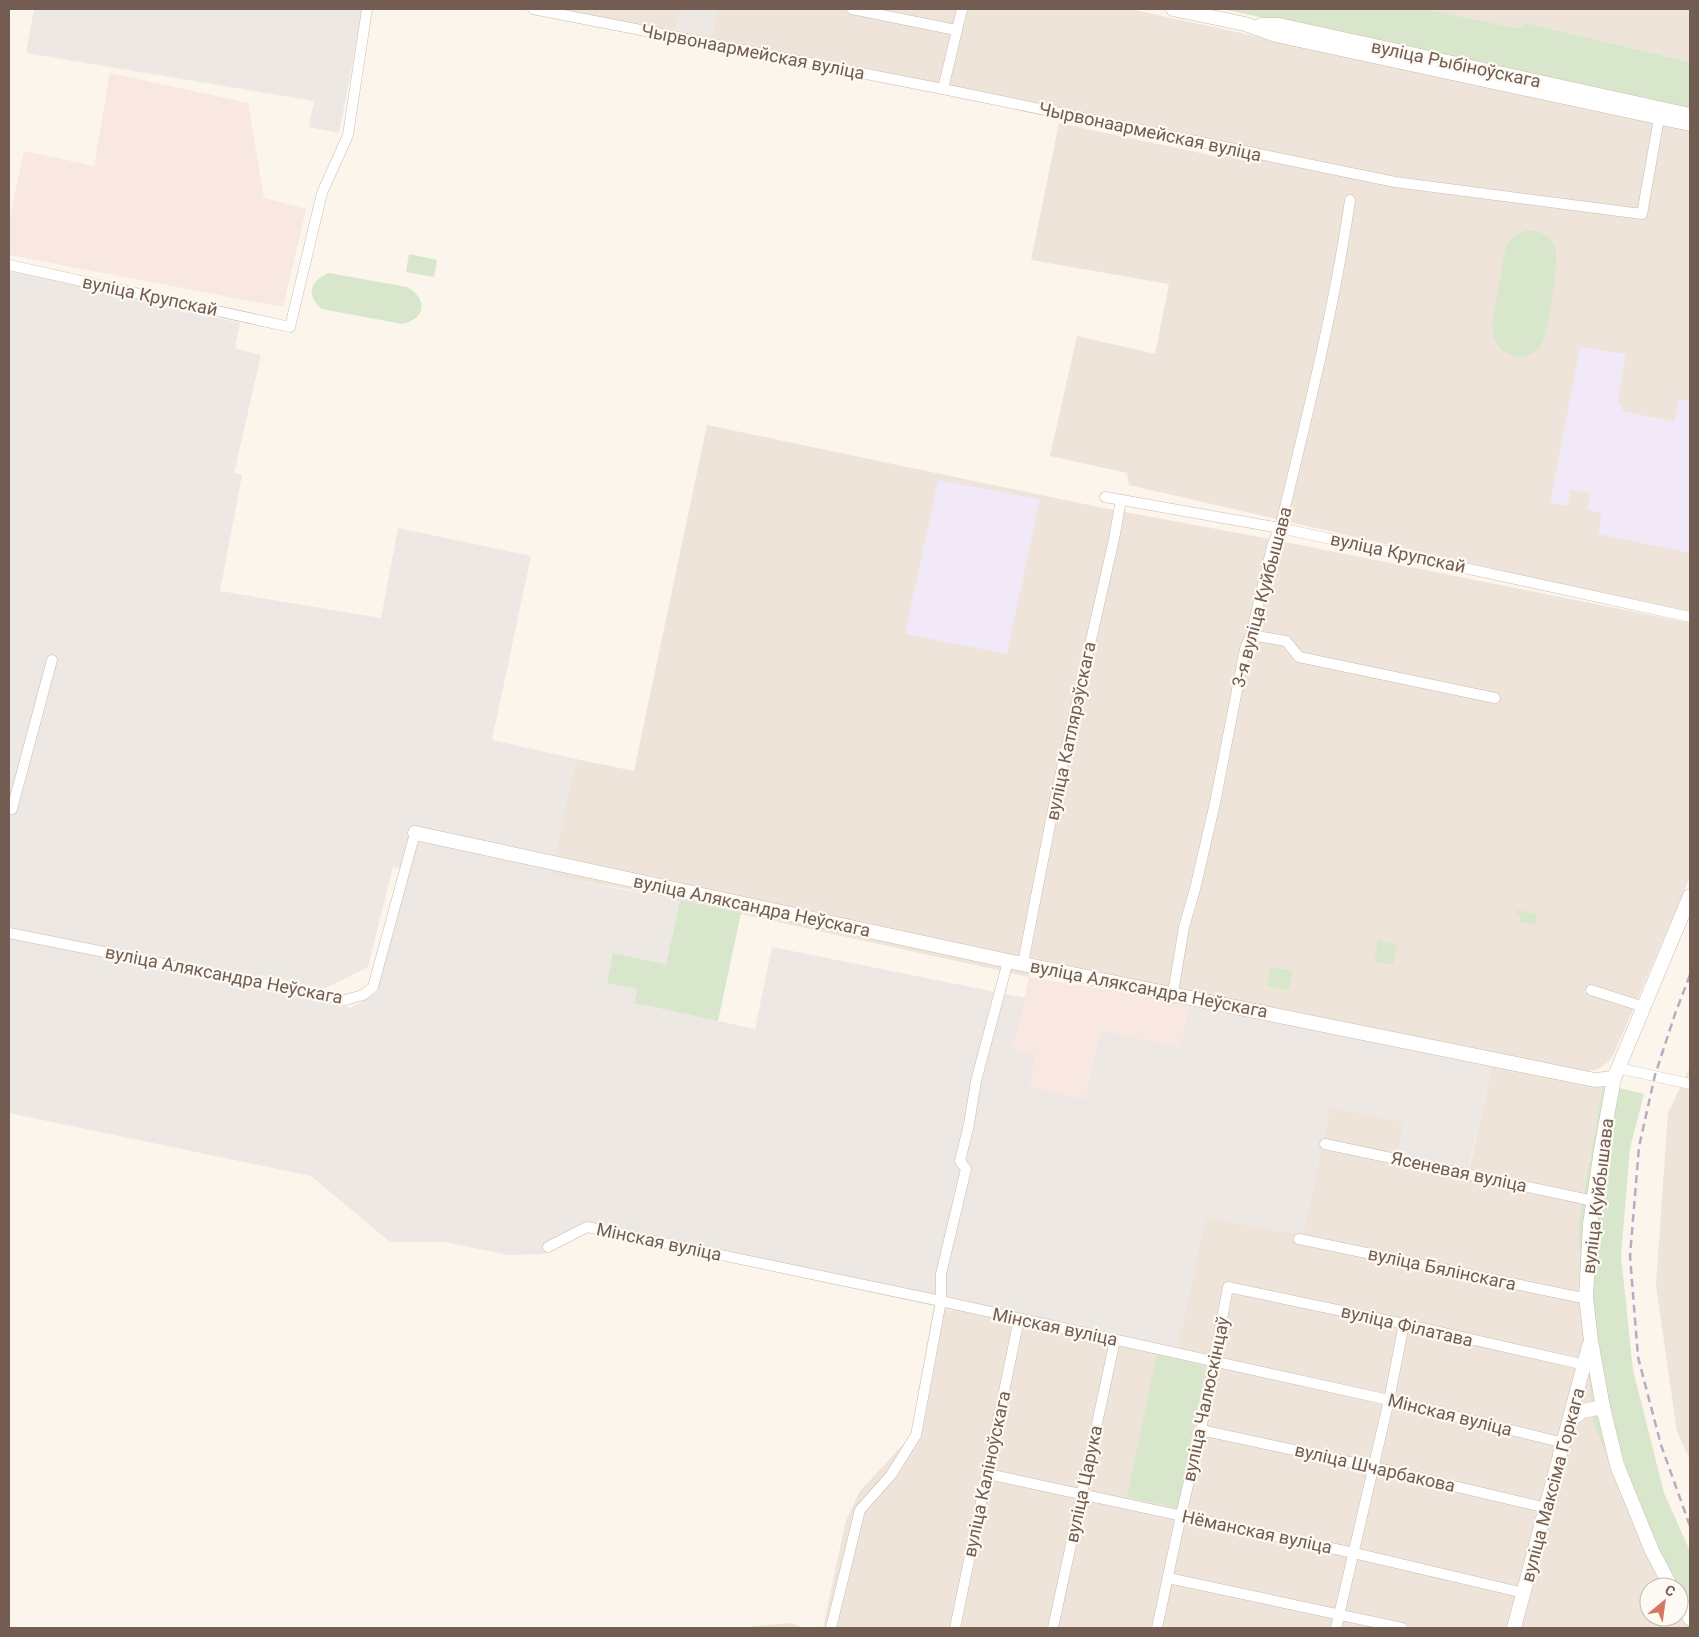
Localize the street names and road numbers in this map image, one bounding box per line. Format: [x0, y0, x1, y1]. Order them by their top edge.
street label: Чырвонаармейская вуліца [640, 20, 867, 83]
street label: вуліца Рыбіноўскага [1369, 35, 1543, 92]
street label: Чырвонаармейская вуліца [1037, 98, 1263, 165]
street label: вуліца Крупскай [81, 271, 220, 320]
street label: 3-я вуліца Куйбышава [1227, 504, 1296, 689]
street label: вуліца Крупскай [1329, 528, 1468, 577]
street label: вуліца Катлярэўскага [1041, 640, 1100, 822]
street label: вуліца Аляксандра Неўскага [632, 870, 872, 941]
street label: вуліца Аляксандра Неўскага [103, 941, 345, 1008]
street label: вуліца Аляксандра Неўскага [1028, 955, 1270, 1022]
street label: вуліца Куйбышава [1578, 1117, 1617, 1275]
street label: Ясеневая вуліца [1389, 1147, 1529, 1196]
street label: Мінская вуліца [595, 1218, 724, 1265]
street label: вуліца Бялінскага [1366, 1243, 1518, 1294]
street label: вуліца Філатава [1339, 1300, 1475, 1351]
street label: Мінская вуліца [991, 1303, 1120, 1350]
street label: вуліца Чалюскінцаў [1178, 1314, 1233, 1483]
street label: вуліца Максіма Горкага [1516, 1385, 1589, 1584]
street label: вуліца Каліноўскага [959, 1389, 1014, 1559]
street label: Мінская вуліца [1386, 1389, 1514, 1440]
street label: вуліца Царука [1061, 1423, 1106, 1544]
street label: вуліца Шчарбакова [1293, 1439, 1457, 1496]
street label: Нёманская вуліца [1180, 1505, 1334, 1558]

